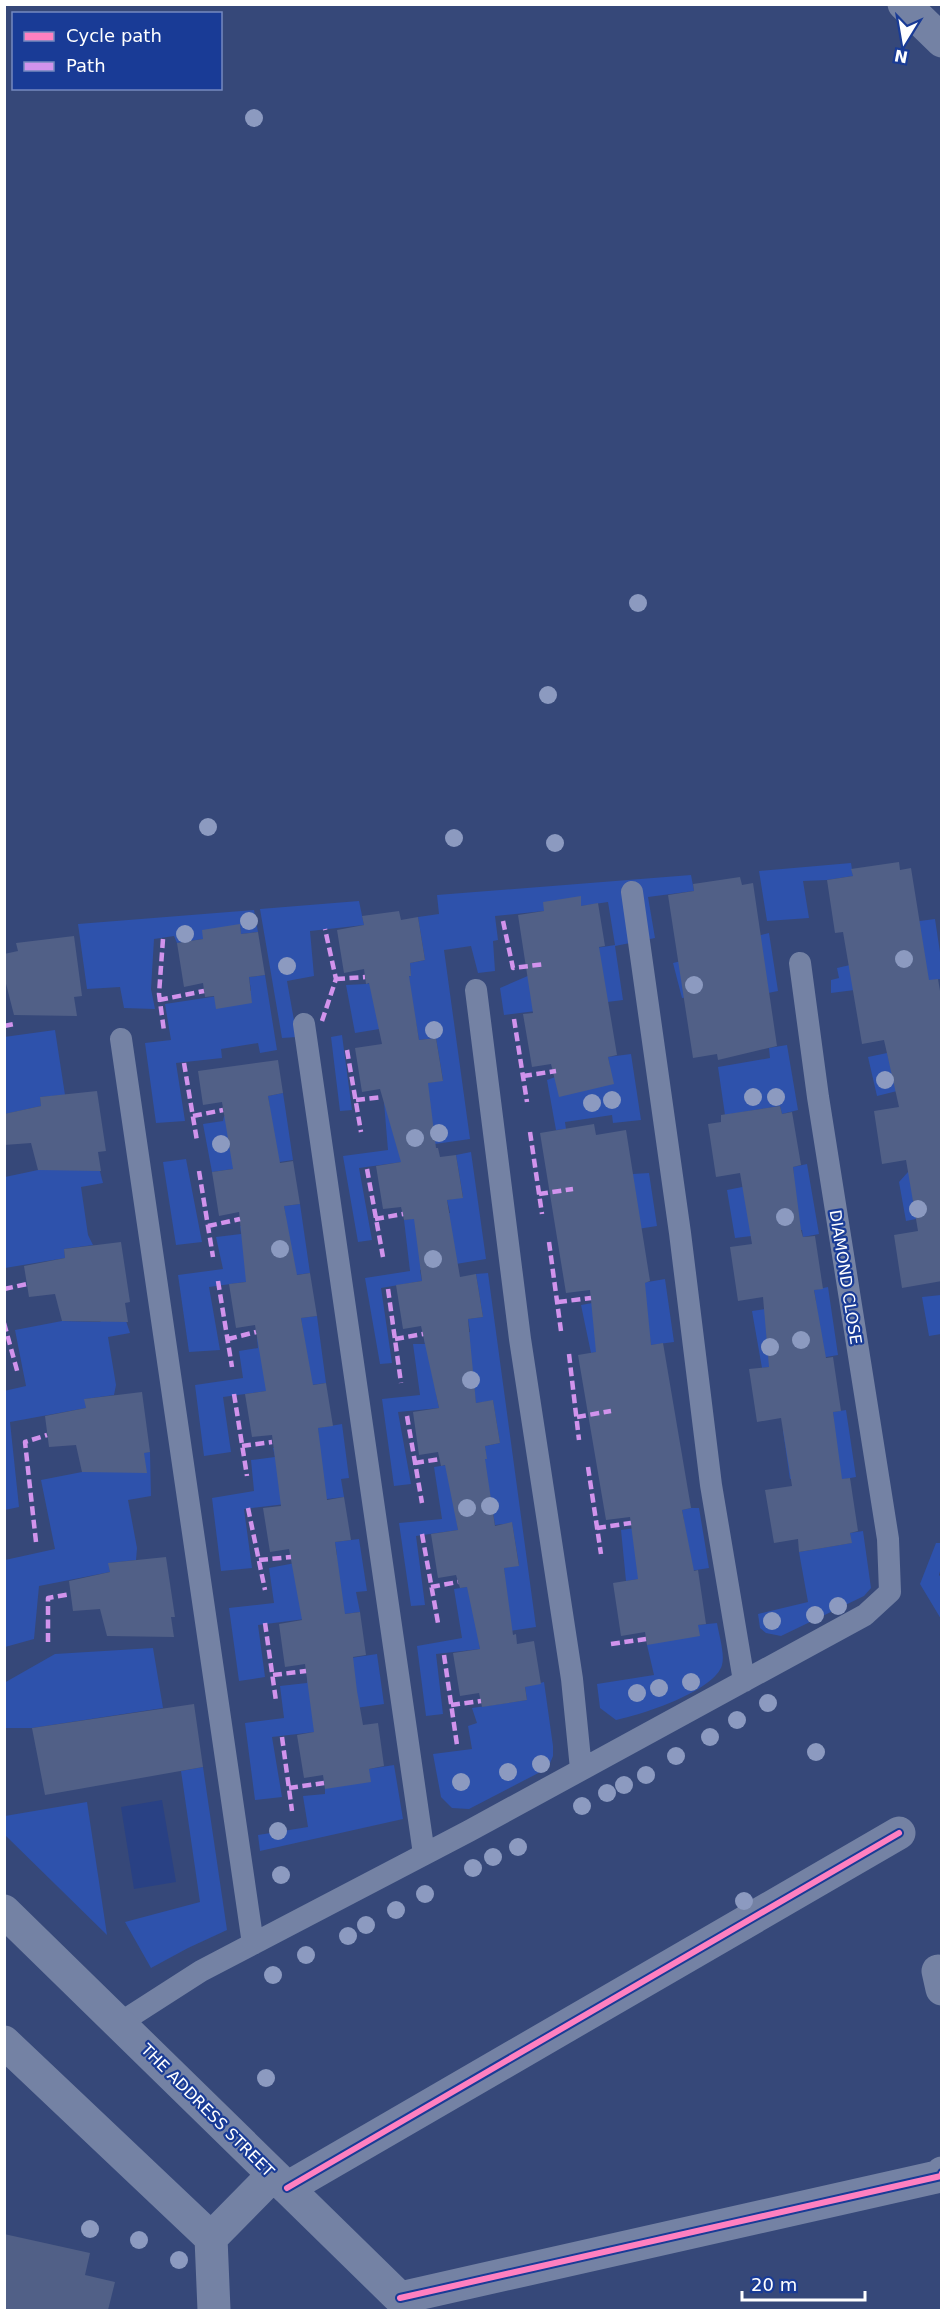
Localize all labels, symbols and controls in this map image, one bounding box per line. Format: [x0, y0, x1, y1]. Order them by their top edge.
legend [12, 12, 222, 90]
north arrow [874, 12, 934, 72]
text: Cycle path [66, 25, 162, 46]
text: N [893, 46, 910, 67]
text: Path [66, 55, 106, 76]
street label: DIAMOND CLOSE [825, 1208, 866, 1346]
street label: THE ADDRESS STREET [136, 2039, 278, 2181]
scale bar [742, 2264, 865, 2302]
text: 20 m [751, 2274, 797, 2295]

